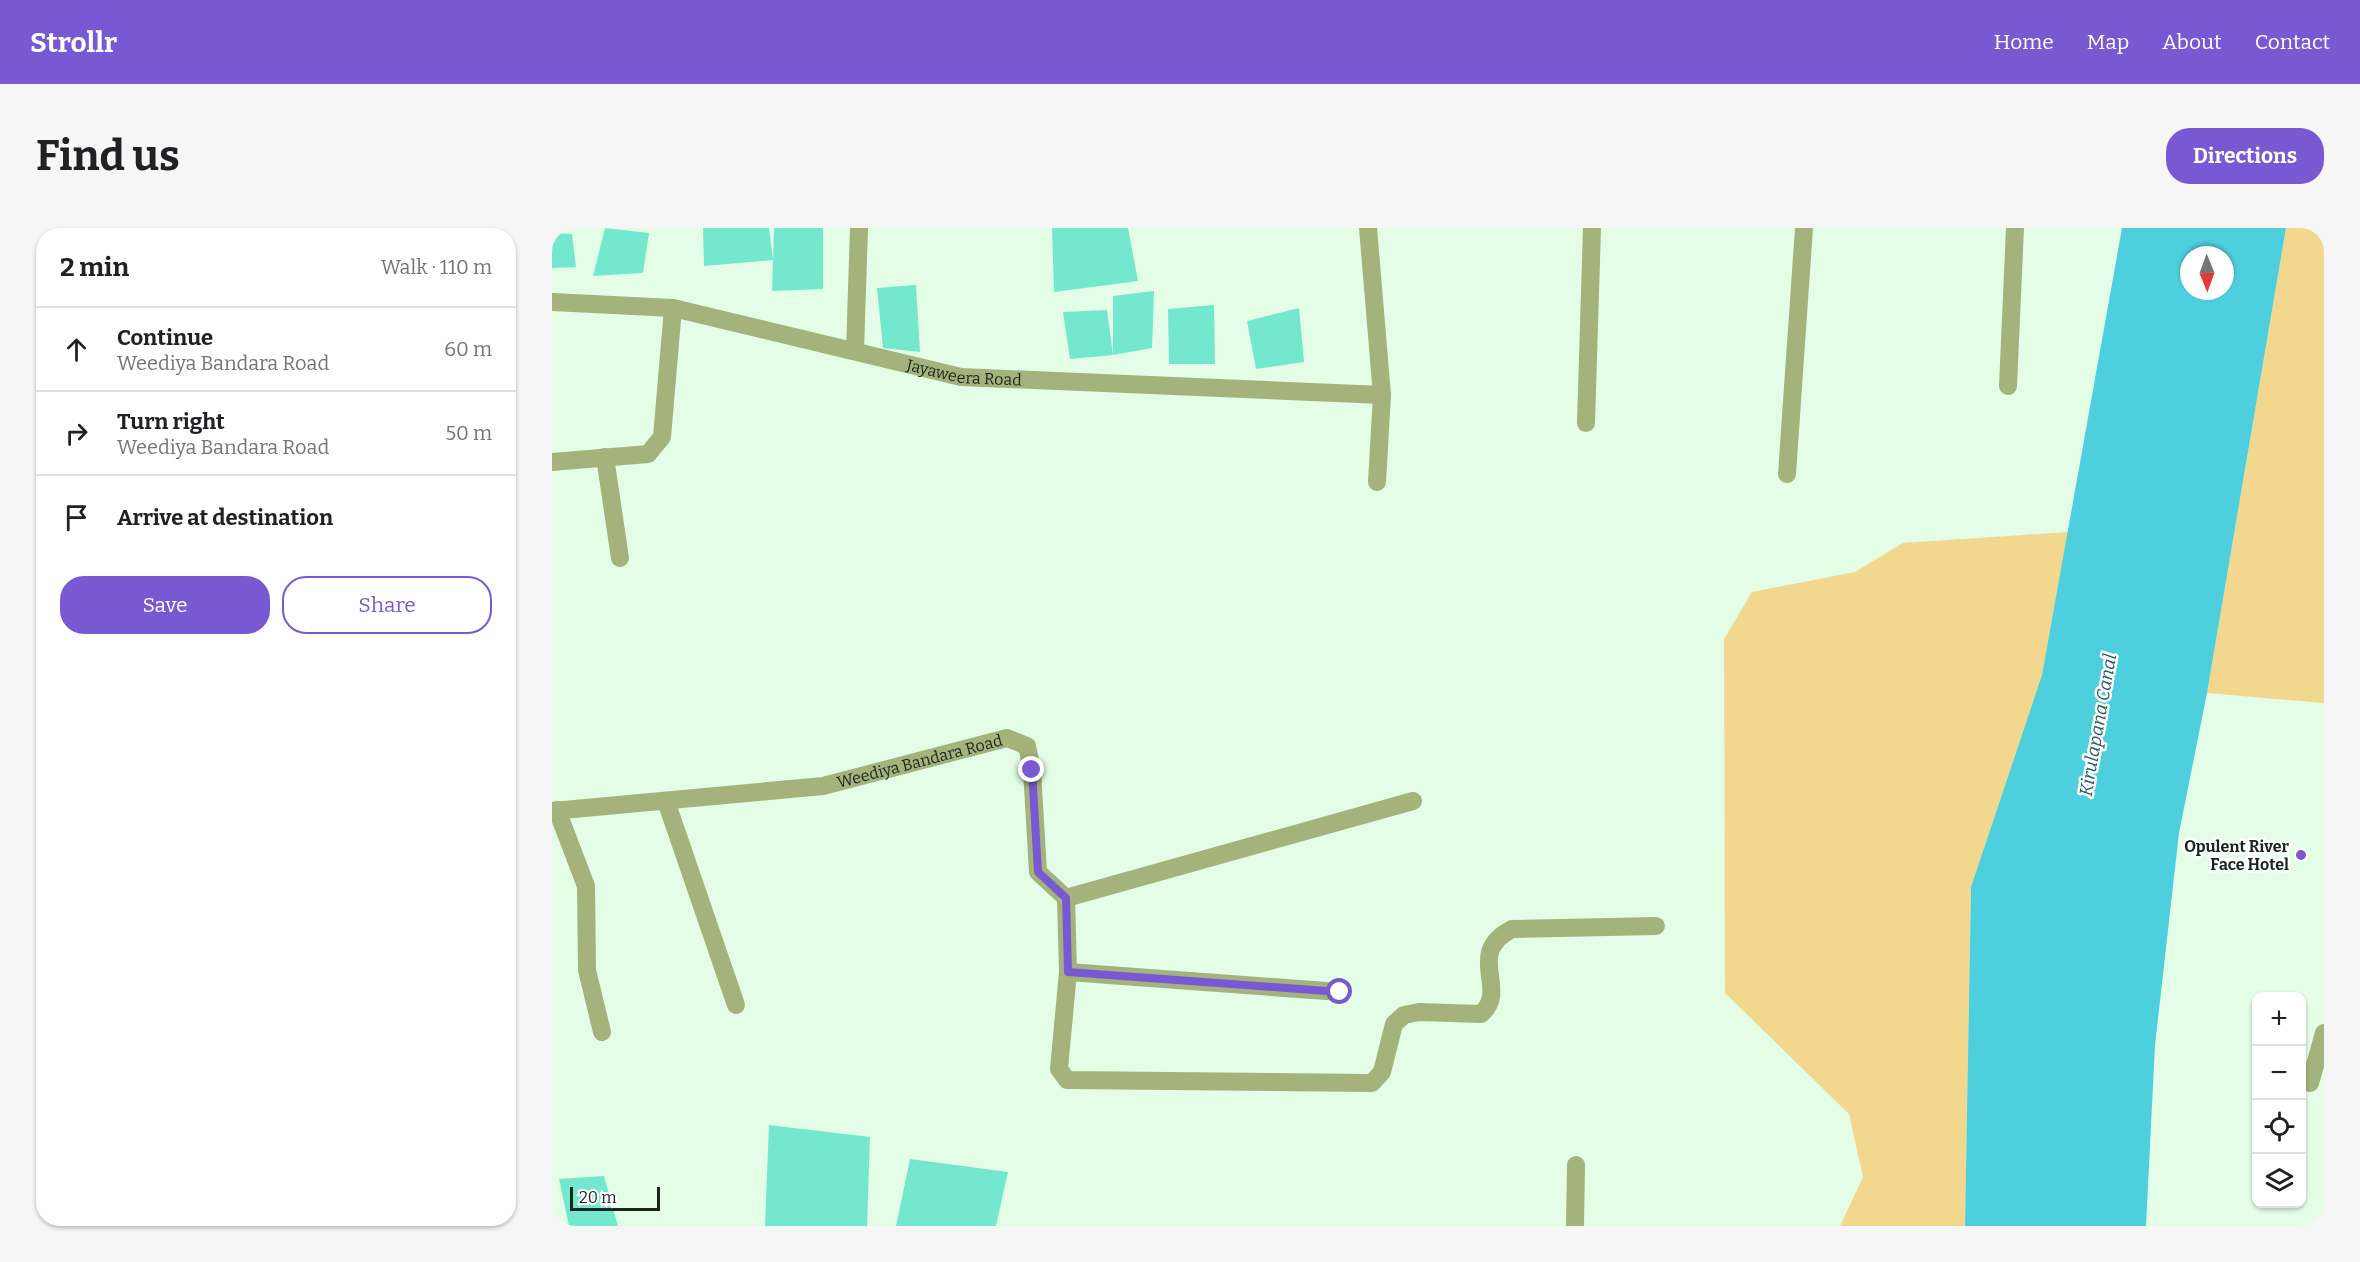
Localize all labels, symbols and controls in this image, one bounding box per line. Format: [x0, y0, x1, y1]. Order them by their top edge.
text: Strollr [30, 26, 117, 59]
text: Home [1994, 29, 2054, 55]
text: Map [2087, 29, 2129, 55]
text: About [2162, 29, 2222, 55]
text: Contact [2255, 29, 2330, 55]
button: Directions [2166, 128, 2324, 184]
text: Find us [36, 131, 180, 181]
north arrow [2180, 246, 2234, 300]
text: 2 min [60, 252, 129, 283]
text: Walk · 110 m [381, 255, 492, 279]
text: Continue [117, 324, 213, 351]
icon: ahead [60, 333, 93, 366]
text: 60 m [444, 337, 492, 361]
text: Weediya Bandara Road [117, 351, 329, 375]
street label: Jayaweera Road [904, 355, 1023, 390]
text: Turn right [117, 408, 225, 435]
icon: right [60, 417, 93, 450]
text: 50 m [445, 421, 492, 445]
text: Weediya Bandara Road [117, 435, 329, 459]
icon: arrive [60, 501, 93, 534]
text: Arrive at destination [117, 504, 333, 531]
button: Save [60, 576, 270, 634]
button: Share [282, 576, 492, 634]
water label: Kirulapana Canal [2075, 652, 2121, 798]
street label: Weediya Bandara Road [835, 731, 1005, 792]
route end [1018, 756, 1044, 782]
place label: Opulent River Face Hotel [2184, 837, 2289, 874]
marker: Opulent River Face Hotel [2294, 848, 2308, 862]
route start [1326, 978, 1352, 1004]
map controls [2252, 992, 2306, 1208]
button: + [2252, 992, 2306, 1046]
button: − [2252, 1046, 2306, 1100]
button: locate [2252, 1100, 2306, 1154]
button: layers [2252, 1154, 2306, 1208]
scale bar [570, 1184, 660, 1212]
text: 20 m [579, 1188, 616, 1207]

